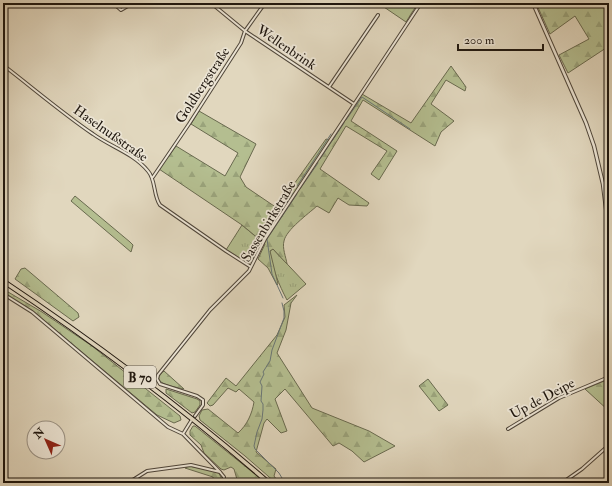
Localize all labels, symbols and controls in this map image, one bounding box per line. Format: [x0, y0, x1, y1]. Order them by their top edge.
street label: Wellenbrink [253, 21, 320, 74]
scale bar [458, 26, 543, 52]
text: 200 m [464, 33, 495, 48]
street label: Goldbergstraße [172, 44, 233, 127]
street label: Haselnußstraße [70, 101, 151, 165]
street label: Sassenbirkstraße [237, 177, 300, 265]
road number: B 70 [124, 366, 156, 388]
street label: Up de Deipe [507, 374, 578, 423]
north arrow [26, 420, 66, 460]
text: N [30, 424, 48, 442]

